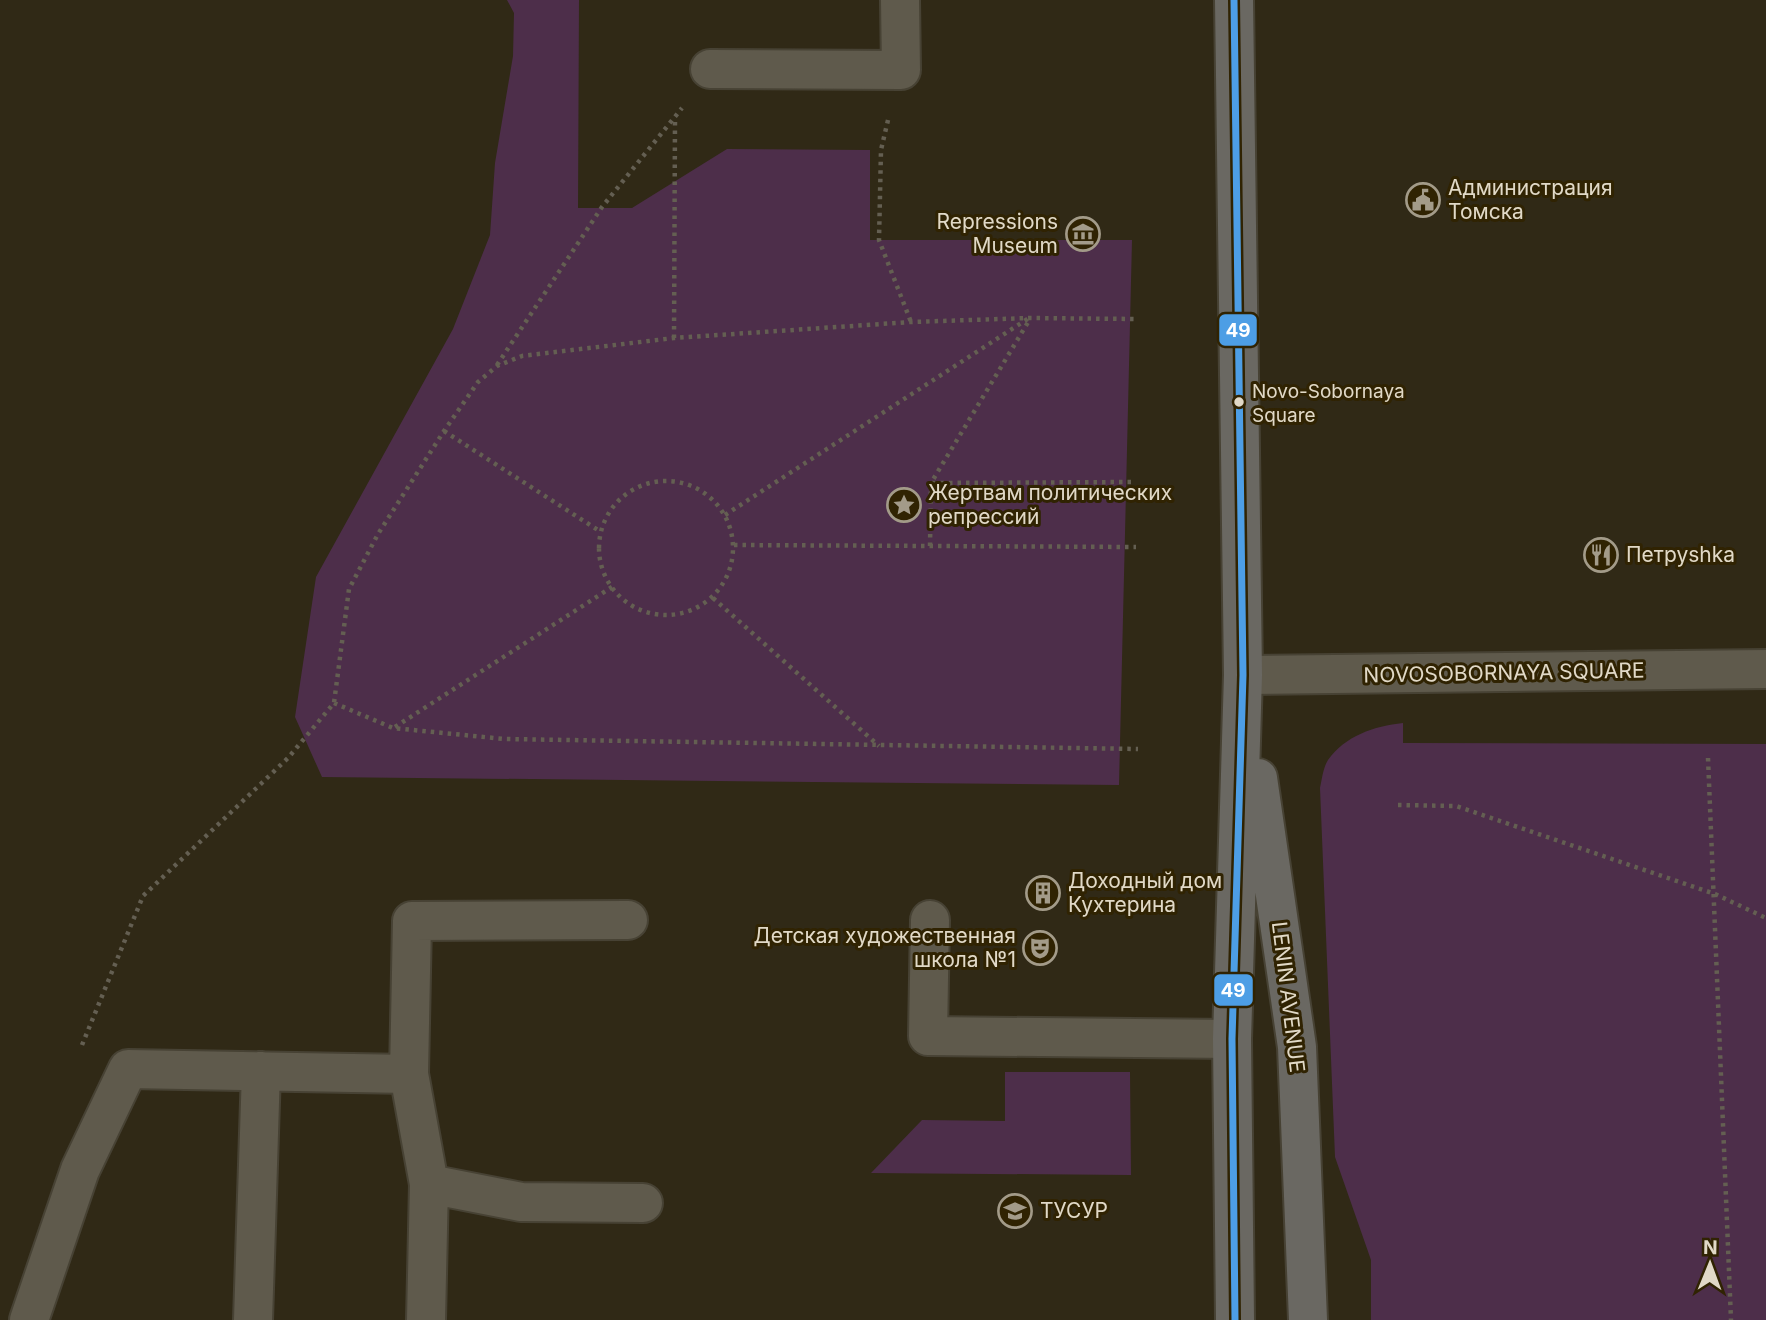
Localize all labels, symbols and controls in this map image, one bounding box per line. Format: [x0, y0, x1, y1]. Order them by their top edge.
place label: Администрация Томска [1448, 175, 1613, 224]
public building icon: Администрация Томска [1404, 181, 1442, 219]
place label: Repressions Museum [937, 209, 1058, 258]
museum icon: Repressions Museum [1064, 215, 1102, 253]
line badge: 49 [1218, 313, 1258, 347]
text: 49 [1225, 319, 1251, 342]
place label: Novo-Sobornaya Square [1252, 380, 1405, 427]
marker: Novo-Sobornaya Square [1232, 395, 1246, 409]
place label: Жертвам политических репрессий [928, 480, 1172, 529]
place icon: Жертвам политических репрессий [885, 486, 923, 524]
restaurant icon: Петруshka [1582, 536, 1620, 574]
place label: Петруshka [1626, 542, 1735, 567]
street label: NOVOSOBORNAYA SQUARE [1363, 658, 1645, 687]
place label: Доходный дом Кухтерина [1068, 868, 1222, 917]
building icon: Доходный дом Кухтерина [1024, 874, 1062, 912]
street label: LENIN AVENUE [1267, 920, 1310, 1074]
place label: Детская художественная школа №1 [754, 923, 1016, 972]
theatre icon: Детская художественная школа №1 [1021, 929, 1059, 967]
line badge: 49 [1213, 973, 1254, 1007]
text: 49 [1220, 979, 1246, 1002]
school or university icon: ТУСУР [996, 1192, 1034, 1230]
place label: ТУСУР [1040, 1198, 1108, 1223]
north arrow [1675, 1229, 1745, 1299]
text: N [1703, 1236, 1718, 1259]

